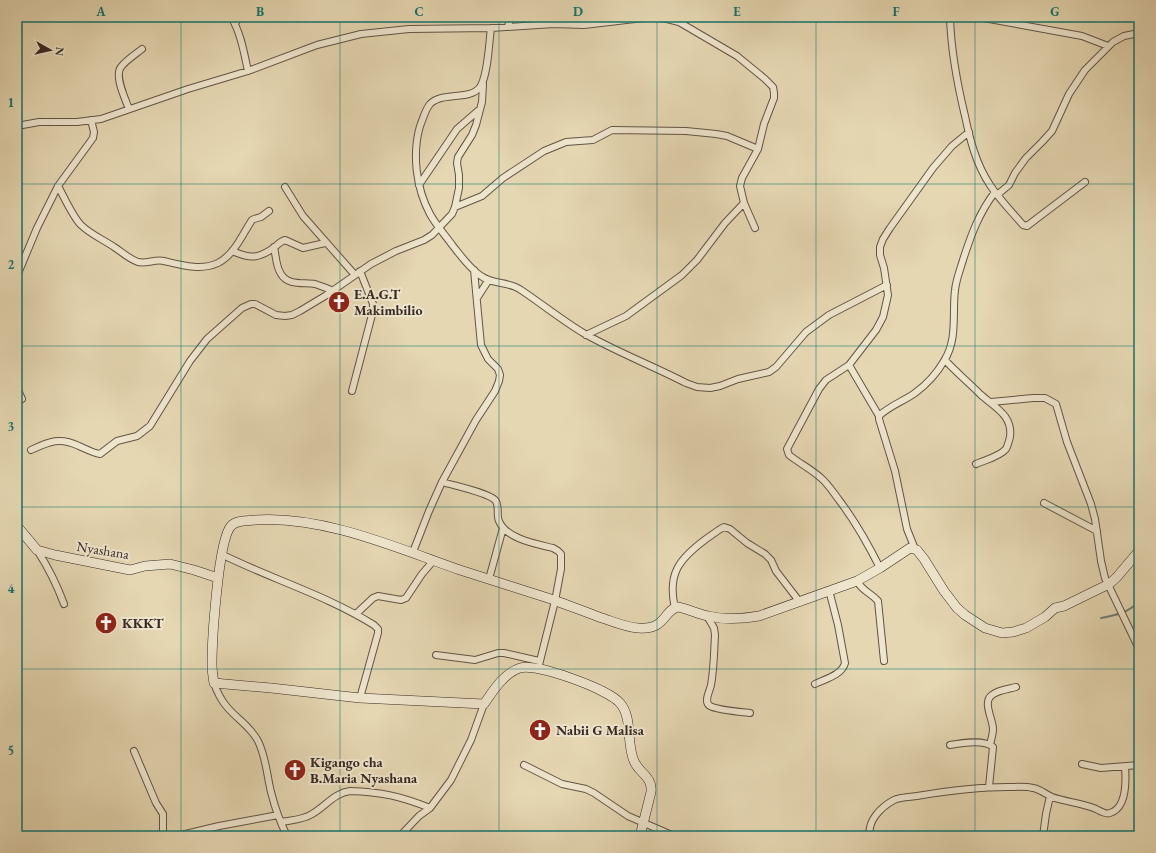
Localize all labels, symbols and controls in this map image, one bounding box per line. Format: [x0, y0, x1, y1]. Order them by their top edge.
text: A [95, 3, 106, 20]
text: B [256, 3, 264, 20]
text: C [414, 3, 424, 20]
text: D [573, 3, 583, 20]
text: E [733, 3, 741, 20]
text: F [892, 3, 900, 20]
text: G [1050, 3, 1060, 20]
north arrow [30, 30, 70, 70]
text: N [52, 46, 67, 57]
text: 1 [8, 94, 15, 111]
text: 2 [8, 256, 15, 273]
place label: E.A.G.T Makimbilio [354, 285, 422, 319]
church icon: E.A.G.T Makimbilio [326, 289, 352, 315]
text: 3 [8, 418, 15, 435]
street label: Nyashana [75, 537, 131, 563]
text: 4 [8, 580, 15, 597]
church icon: KKKT [93, 610, 119, 636]
place label: KKKT [122, 614, 164, 632]
church icon: Nabii G Malisa [527, 717, 553, 743]
place label: Nabii G Malisa [556, 721, 645, 739]
text: 5 [8, 742, 14, 759]
place label: Kigango cha B.Maria Nyashana [310, 753, 418, 787]
church icon: Kigango cha B.Maria Nyashana [282, 757, 308, 783]

